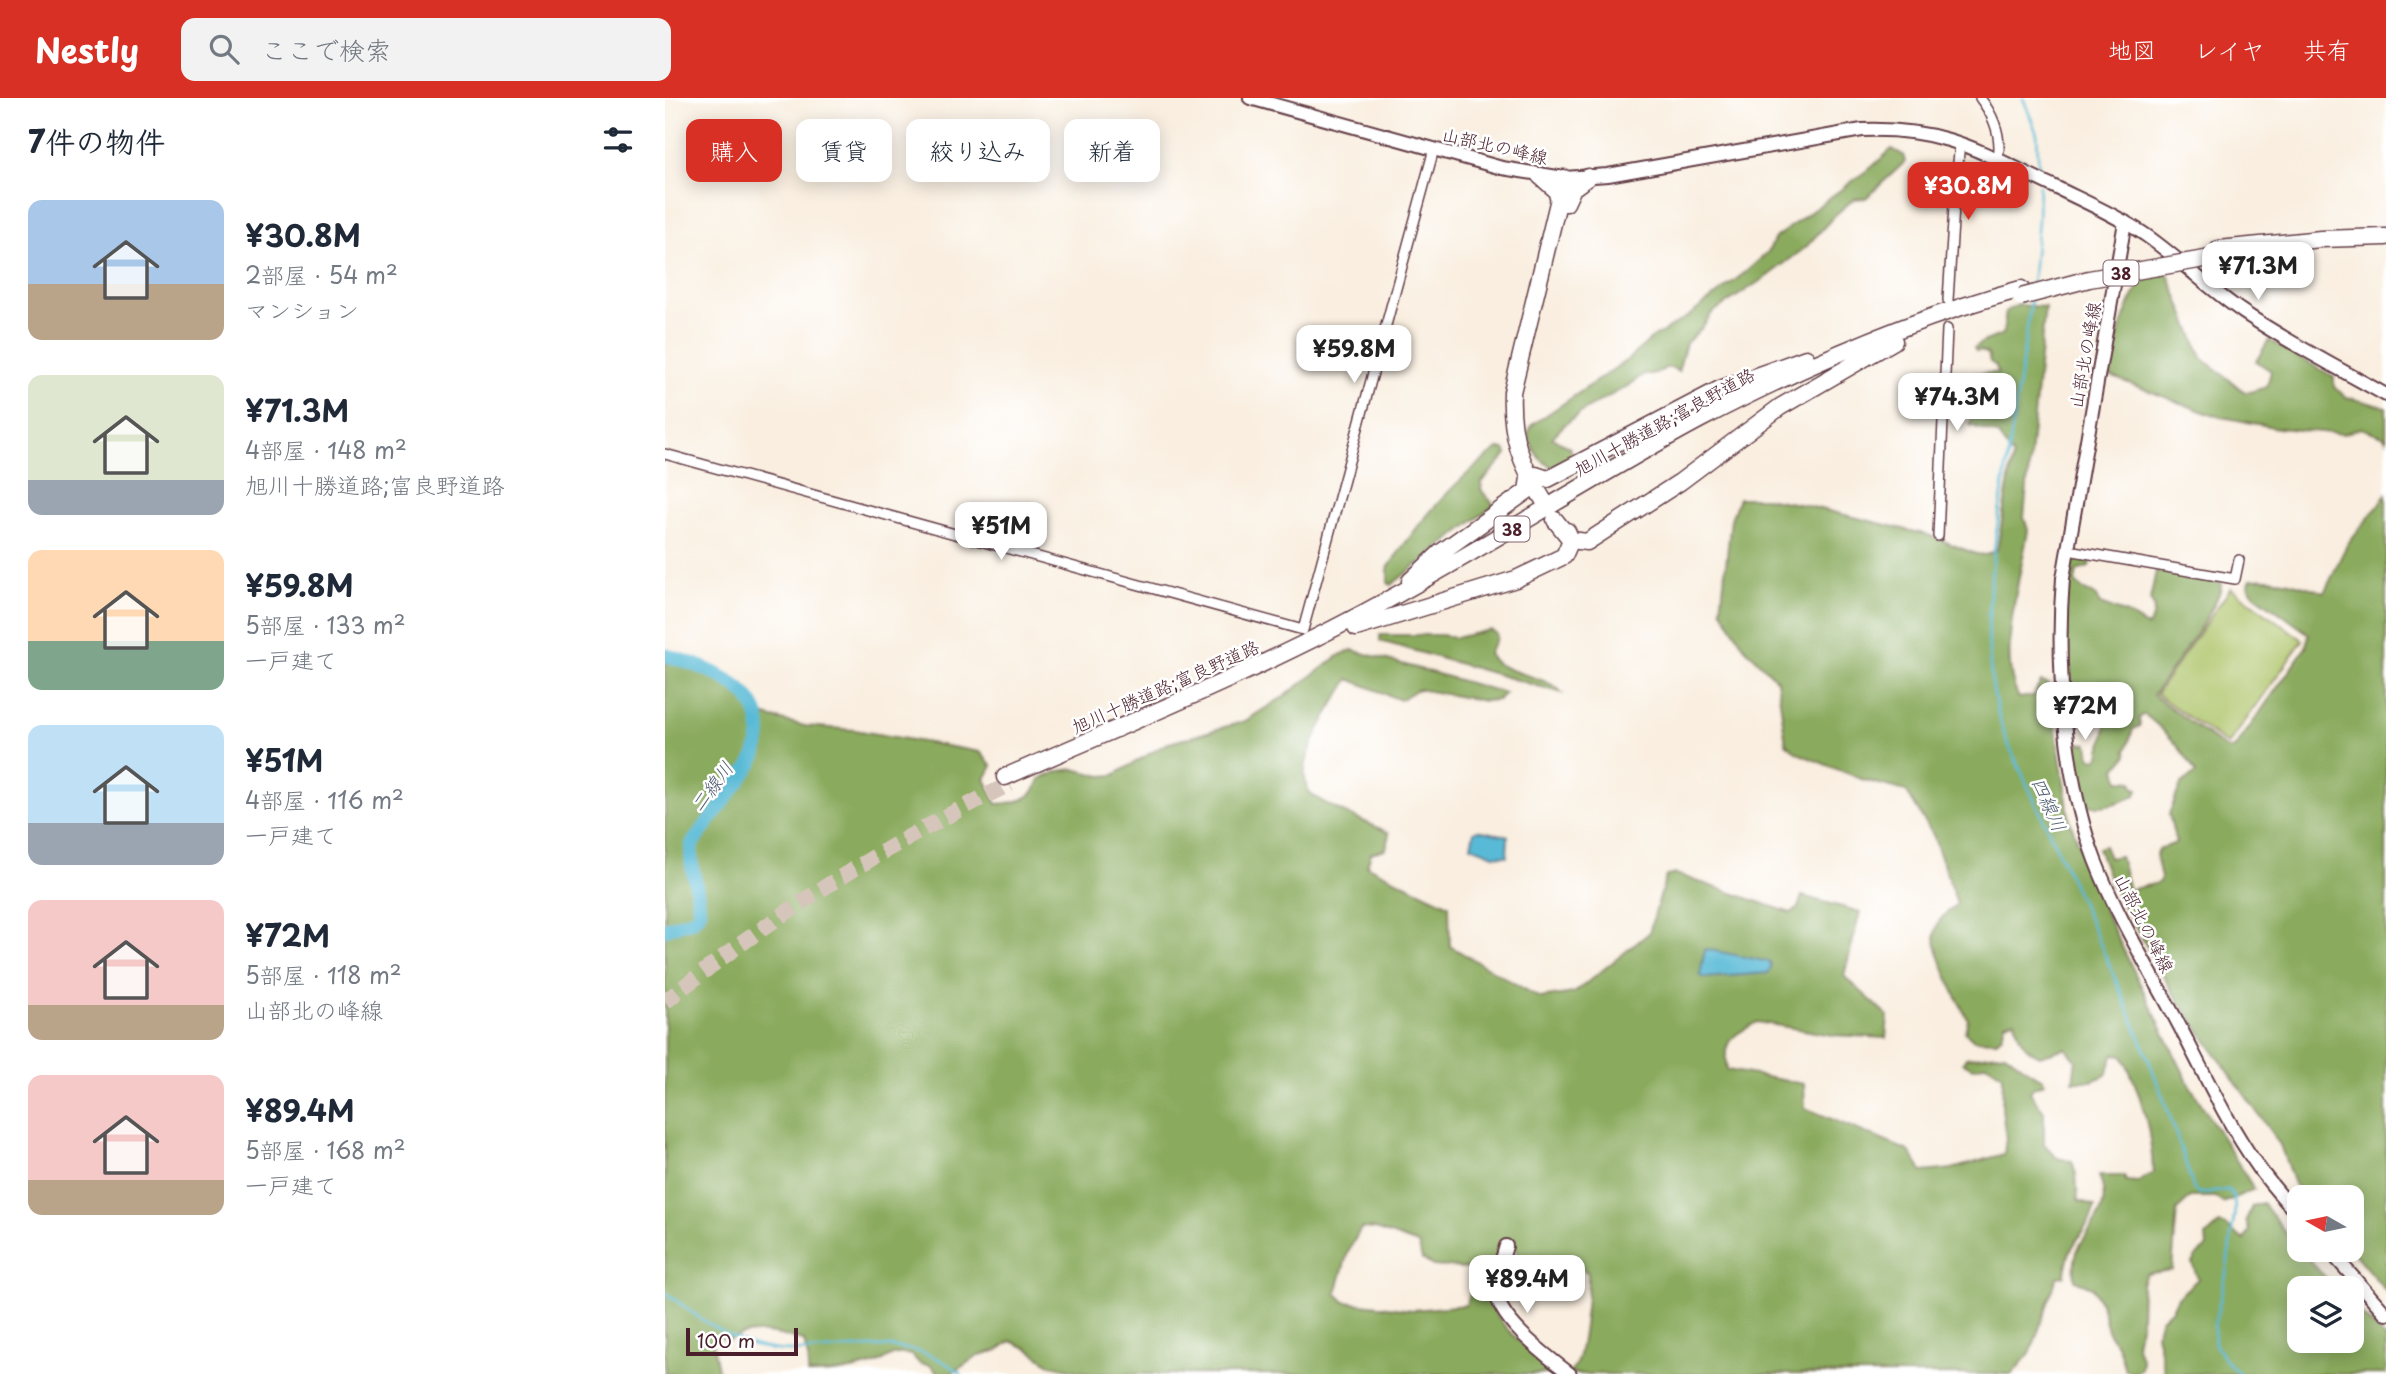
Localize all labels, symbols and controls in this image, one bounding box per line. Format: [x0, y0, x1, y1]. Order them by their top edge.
search box [181, 18, 671, 81]
text: Nestly [35, 24, 139, 74]
icon: search [205, 30, 243, 68]
text: ここで検索 [261, 30, 391, 69]
text: 地図 [2108, 31, 2156, 67]
text: レイヤ [2194, 31, 2265, 67]
text: 共有 [2303, 31, 2351, 67]
text: 7件の物件 [28, 118, 165, 163]
chip: 購入 [686, 119, 782, 182]
chip: 賃貸 [796, 119, 892, 182]
chip: 絞り込み [906, 119, 1050, 182]
chip: 新着 [1064, 119, 1160, 182]
street label: 山部北の峰線 [1439, 120, 1551, 170]
icon: filters [599, 121, 637, 159]
pin: ¥30.8M [1911, 162, 2025, 222]
text: ¥30.8M [1924, 167, 2012, 202]
text: ¥30.8M [245, 212, 361, 257]
icon: home [84, 228, 168, 312]
pin: ¥71.3M [2201, 242, 2315, 302]
text: ¥71.3M [2218, 247, 2298, 282]
text: 2部屋 · 54 m² [245, 257, 398, 292]
road number: 38 [2103, 260, 2139, 286]
text: マンション [245, 292, 359, 327]
street label: 山部北の峰線 [2061, 299, 2107, 411]
pin: ¥59.8M [1297, 326, 1411, 385]
text: ¥59.8M [1312, 330, 1396, 365]
street label: 旭川十勝道路;富良野道路 [1569, 360, 1759, 482]
pin: ¥74.3M [1900, 374, 2014, 433]
text: ¥74.3M [1914, 378, 2000, 413]
text: ¥71.3M [245, 387, 349, 432]
icon: home [84, 403, 168, 487]
text: 4部屋 · 148 m² [245, 432, 407, 467]
text: 旭川十勝道路;富良野道路 [245, 467, 505, 502]
pin: ¥51M [960, 503, 1042, 562]
text: ¥51M [971, 507, 1031, 542]
road number: 38 [1495, 516, 1529, 542]
text: ¥59.8M [245, 562, 354, 607]
icon: home [84, 578, 168, 662]
text: 5部屋 · 133 m² [245, 607, 406, 642]
street label: 旭川十勝道路;富良野道路 [1067, 632, 1263, 740]
text: 一戸建て [245, 642, 337, 677]
pin: ¥72M [2044, 682, 2126, 742]
text: ¥72M [2052, 687, 2118, 722]
text: ¥51M [245, 737, 323, 782]
icon: home [84, 753, 168, 837]
water label: 二線川 [683, 755, 739, 817]
water label: 四線川 [2026, 772, 2074, 836]
text: 4部屋 · 116 m² [245, 782, 404, 817]
text: 一戸建て [245, 817, 337, 852]
street label: 山部北の峰線 [2108, 869, 2182, 977]
text: ¥72M [245, 912, 330, 957]
icon: home [84, 928, 168, 1012]
text: 5部屋 · 118 m² [245, 957, 402, 992]
text: 山部北の峰線 [245, 992, 383, 1027]
text: ¥89.4M [245, 1087, 355, 1132]
icon: home [84, 1103, 168, 1187]
text: 5部屋 · 168 m² [245, 1132, 406, 1167]
text: 一戸建て [245, 1167, 337, 1202]
north arrow [2287, 1185, 2364, 1262]
map controls [2287, 1185, 2364, 1353]
pin: ¥89.4M [1470, 1256, 1584, 1315]
text: ¥89.4M [1485, 1260, 1569, 1295]
button: layers [2287, 1276, 2364, 1353]
scale bar [686, 1325, 798, 1357]
text: 100 m [697, 1326, 755, 1354]

